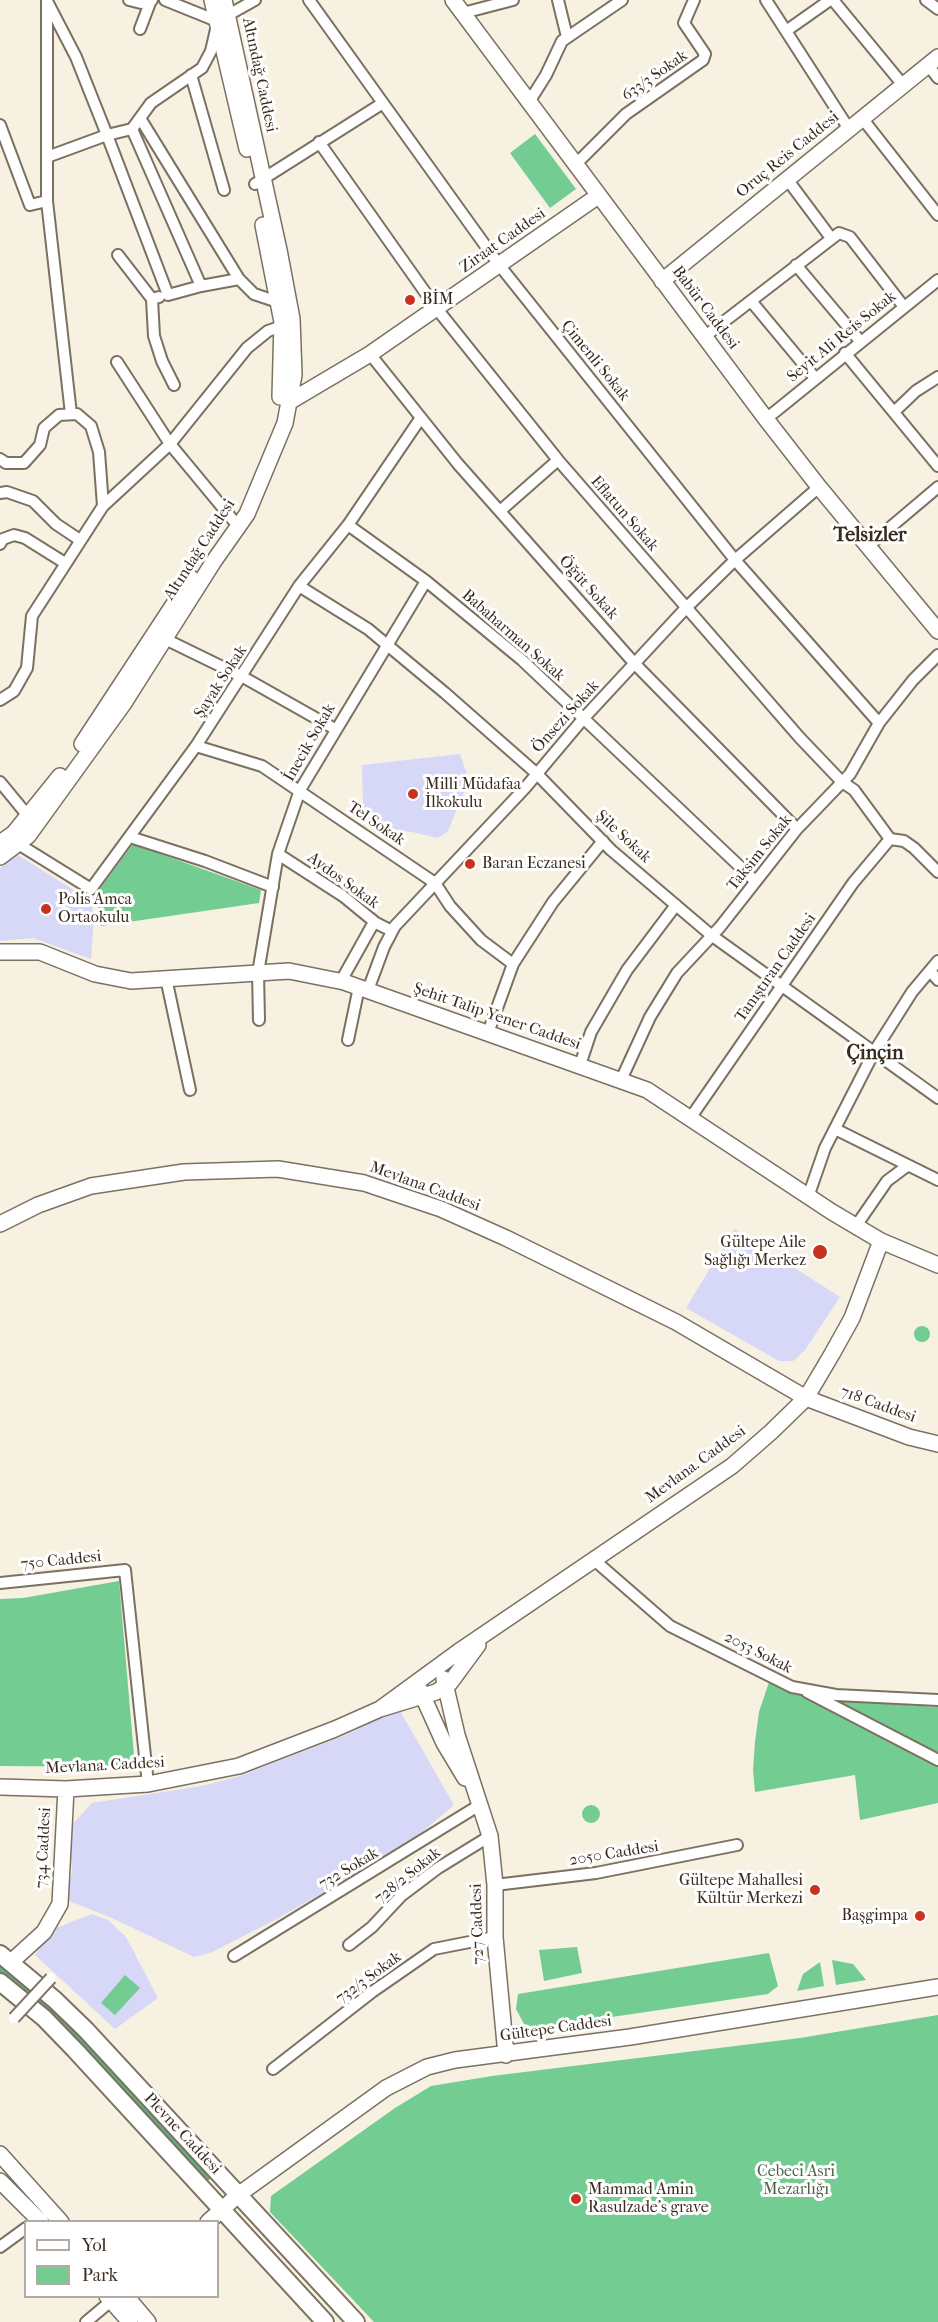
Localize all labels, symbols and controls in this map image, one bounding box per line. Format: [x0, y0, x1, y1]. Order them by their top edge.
street label: Altındağ Caddesi [237, 16, 281, 134]
street label: 633/3 Sokak [618, 46, 692, 106]
street label: Oruç Reis Caddesi [733, 108, 843, 202]
street label: Ziraat Caddesi [456, 204, 550, 278]
street label: Babür Caddesi [667, 262, 743, 354]
street label: Seyit Ali Reis Sokak [784, 287, 900, 387]
place label: BİM [422, 290, 453, 310]
marker: BİM [403, 293, 417, 307]
street label: Çimenli Sokak [557, 317, 633, 405]
street label: Eflatun Sokak [586, 472, 662, 556]
street label: Altındağ Caddesi [160, 496, 240, 604]
district label: Telsizler [833, 524, 907, 548]
street label: Öğüt Sokak [554, 552, 622, 624]
street label: Babaharman Sokak [458, 586, 568, 686]
street label: Şayak Sokak [190, 642, 252, 722]
street label: Önsezi Sokak [528, 677, 604, 757]
street label: İnecik Sokak [280, 701, 340, 785]
place label: Milli Müdafaa İlkokulu [425, 775, 521, 813]
marker: Milli Müdafaa İlkokulu [406, 787, 420, 801]
street label: Tel Sokak [344, 798, 408, 850]
street label: Şile Sokak [591, 807, 655, 867]
street label: Taksim Sokak [723, 811, 797, 895]
street label: Aydos Sokak [303, 849, 383, 913]
place label: Baran Eczanesi [482, 854, 586, 874]
marker: Baran Eczanesi [463, 857, 477, 871]
place label: Polis Amca Ortaokulu [58, 890, 132, 928]
marker: Polis Amca Ortaokulu [39, 902, 53, 916]
street label: Tanıştıran Caddesi [731, 910, 821, 1026]
street label: Şehit Talip Yener Caddesi [411, 979, 583, 1055]
district label: Çinçin [846, 1042, 904, 1066]
street label: Mevlana Caddesi [367, 1158, 483, 1216]
place label: Gültepe Aile Sağlığı Merkez [704, 1233, 806, 1271]
marker: Gültepe Aile Sağlığı Merkez [811, 1243, 829, 1261]
street label: 718 Caddesi [838, 1382, 918, 1428]
street label: Mevlana. Caddesi [642, 1422, 750, 1508]
street label: 750 Caddesi [20, 1547, 102, 1575]
street label: 2053 Sokak [721, 1628, 795, 1678]
street label: Mevlana. Caddesi [45, 1753, 165, 1779]
street label: 734 Caddesi [32, 1807, 56, 1889]
street label: 2050 Caddesi [568, 1837, 660, 1871]
street label: 728/2 Sokak [371, 1843, 445, 1909]
street label: 732 Sokak [316, 1844, 382, 1894]
place label: Gültepe Mahallesi Kültür Merkezi [679, 1871, 803, 1909]
street label: 727 Caddesi [467, 1883, 489, 1965]
marker: Gültepe Mahallesi Kültür Merkezi [808, 1883, 822, 1897]
place label: Başgimpa [842, 1906, 908, 1926]
marker: Başgimpa [913, 1909, 927, 1923]
street label: 732/3 Sokak [332, 1948, 406, 2008]
street label: Gültepe Caddesi [499, 2012, 613, 2046]
street label: Plevne Caddesi [139, 2089, 225, 2179]
park label: Cebeci Asri Mezarlığı [757, 2162, 835, 2200]
place label: Mammad Amin Rasulzade's grave [588, 2180, 709, 2218]
marker: Mammad Amin Rasulzade's grave [569, 2192, 583, 2206]
legend [24, 2220, 219, 2298]
text: Yol [82, 2235, 107, 2256]
text: Park [82, 2265, 118, 2286]

